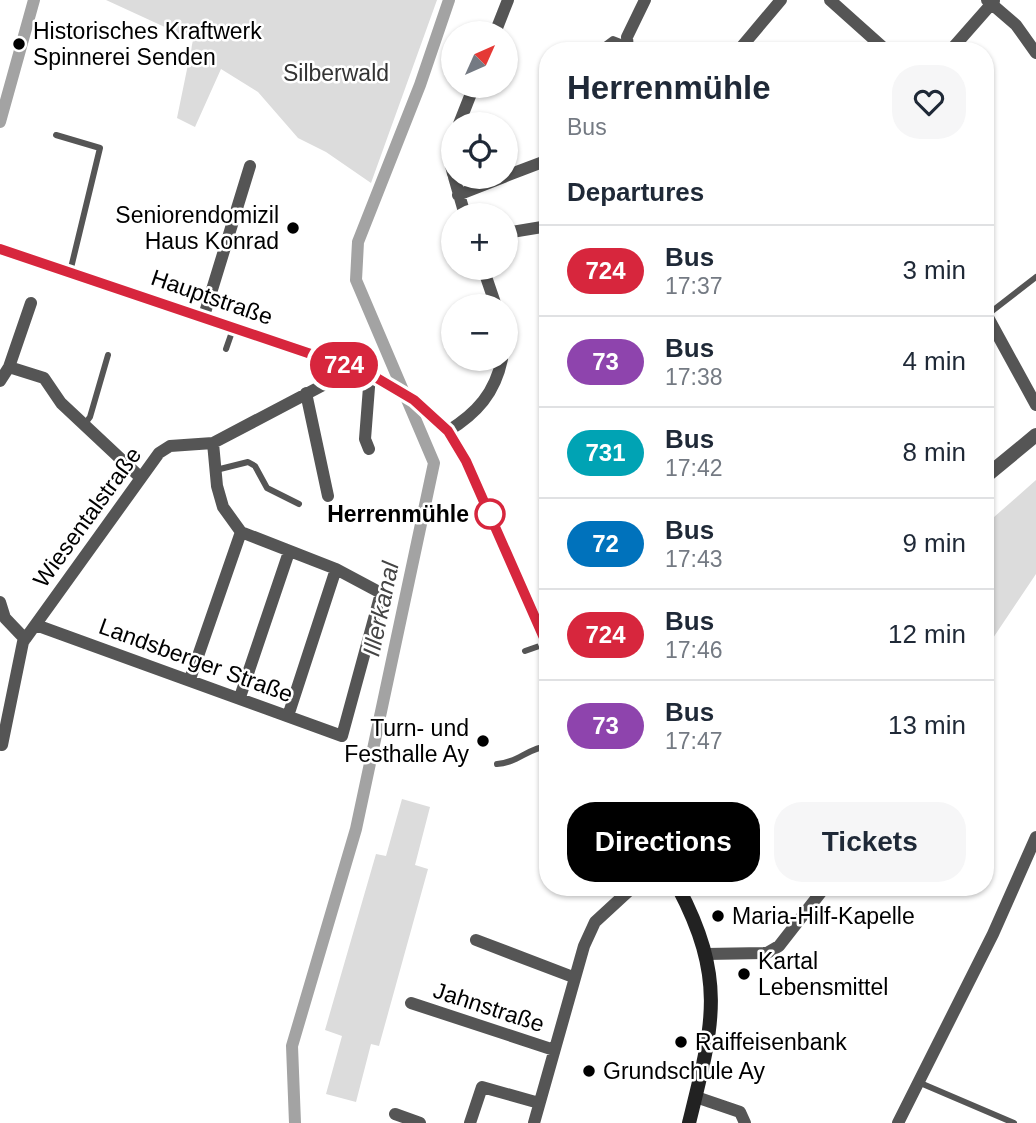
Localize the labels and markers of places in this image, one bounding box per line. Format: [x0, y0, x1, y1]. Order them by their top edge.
place label: Historisches Kraftwerk Spinnerei Senden [33, 18, 262, 70]
marker: Historisches Kraftwerk Spinnerei Senden [11, 36, 27, 52]
place label: Seniorendomizil Haus Konrad [115, 202, 279, 254]
marker: Seniorendomizil Haus Konrad [285, 220, 301, 236]
marker: Herrenmühle [475, 499, 505, 529]
place label: Herrenmühle [327, 501, 469, 527]
place label: Turn- und Festhalle Ay [344, 715, 469, 767]
marker: Turn- und Festhalle Ay [475, 733, 491, 749]
place label: Maria-Hilf-Kapelle [732, 903, 915, 929]
marker: Maria-Hilf-Kapelle [710, 908, 726, 924]
place label: Kartal Lebensmittel [758, 948, 888, 1000]
marker: Kartal Lebensmittel [736, 966, 752, 982]
place label: Raiffeisenbank [695, 1029, 847, 1055]
marker: Raiffeisenbank [673, 1034, 689, 1050]
place label: Grundschule Ay [603, 1058, 765, 1084]
marker: Grundschule Ay [581, 1063, 597, 1079]

